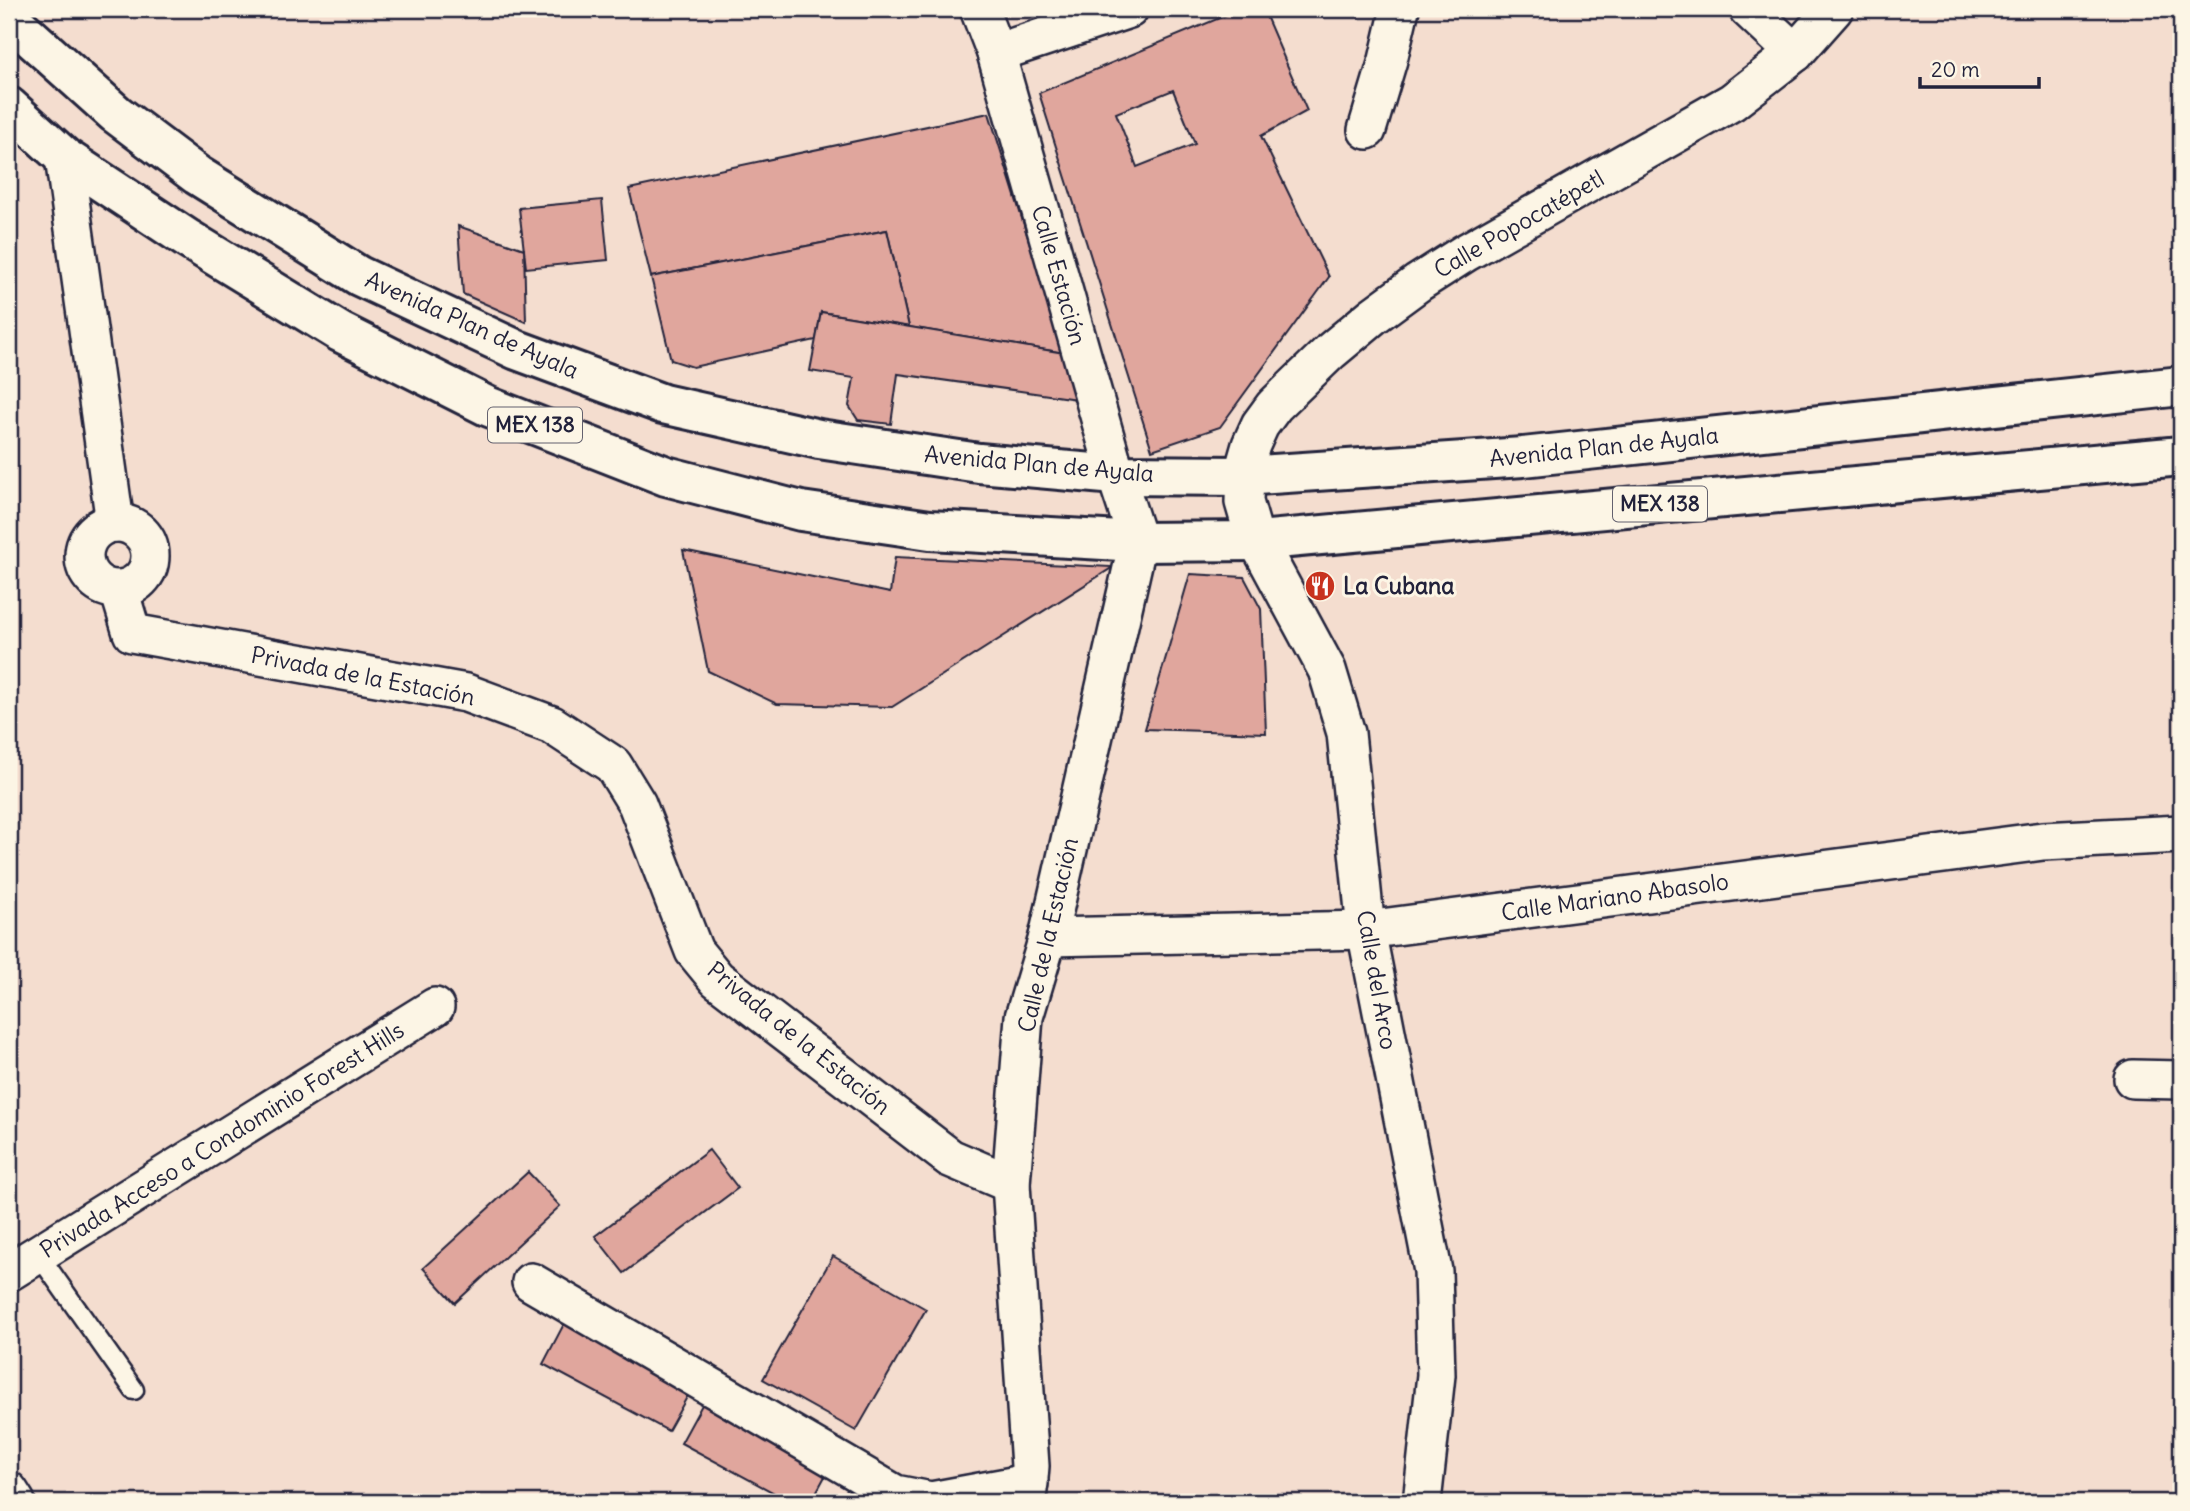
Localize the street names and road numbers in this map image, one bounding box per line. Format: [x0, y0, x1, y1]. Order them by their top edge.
street label: Calle Popocatépetl [1429, 163, 1609, 284]
street label: Calle Estación [1026, 202, 1093, 348]
street label: Avenida Plan de Ayala [361, 264, 583, 385]
road number: MEX 138 [488, 408, 582, 442]
street label: Avenida Plan de Ayala [1488, 420, 1720, 473]
street label: Avenida Plan de Ayala [923, 439, 1155, 488]
road number: MEX 138 [1613, 486, 1707, 522]
street label: Privada de la Estación [249, 640, 478, 711]
street label: Calle de la Estación [1011, 835, 1084, 1035]
street label: Calle Mariano Abasolo [1499, 866, 1731, 927]
street label: Calle del Arco [1351, 908, 1404, 1052]
street label: Privada de la Estación [702, 955, 897, 1120]
street label: Privada Acceso a Condominio Forest Hills [34, 1015, 409, 1264]

